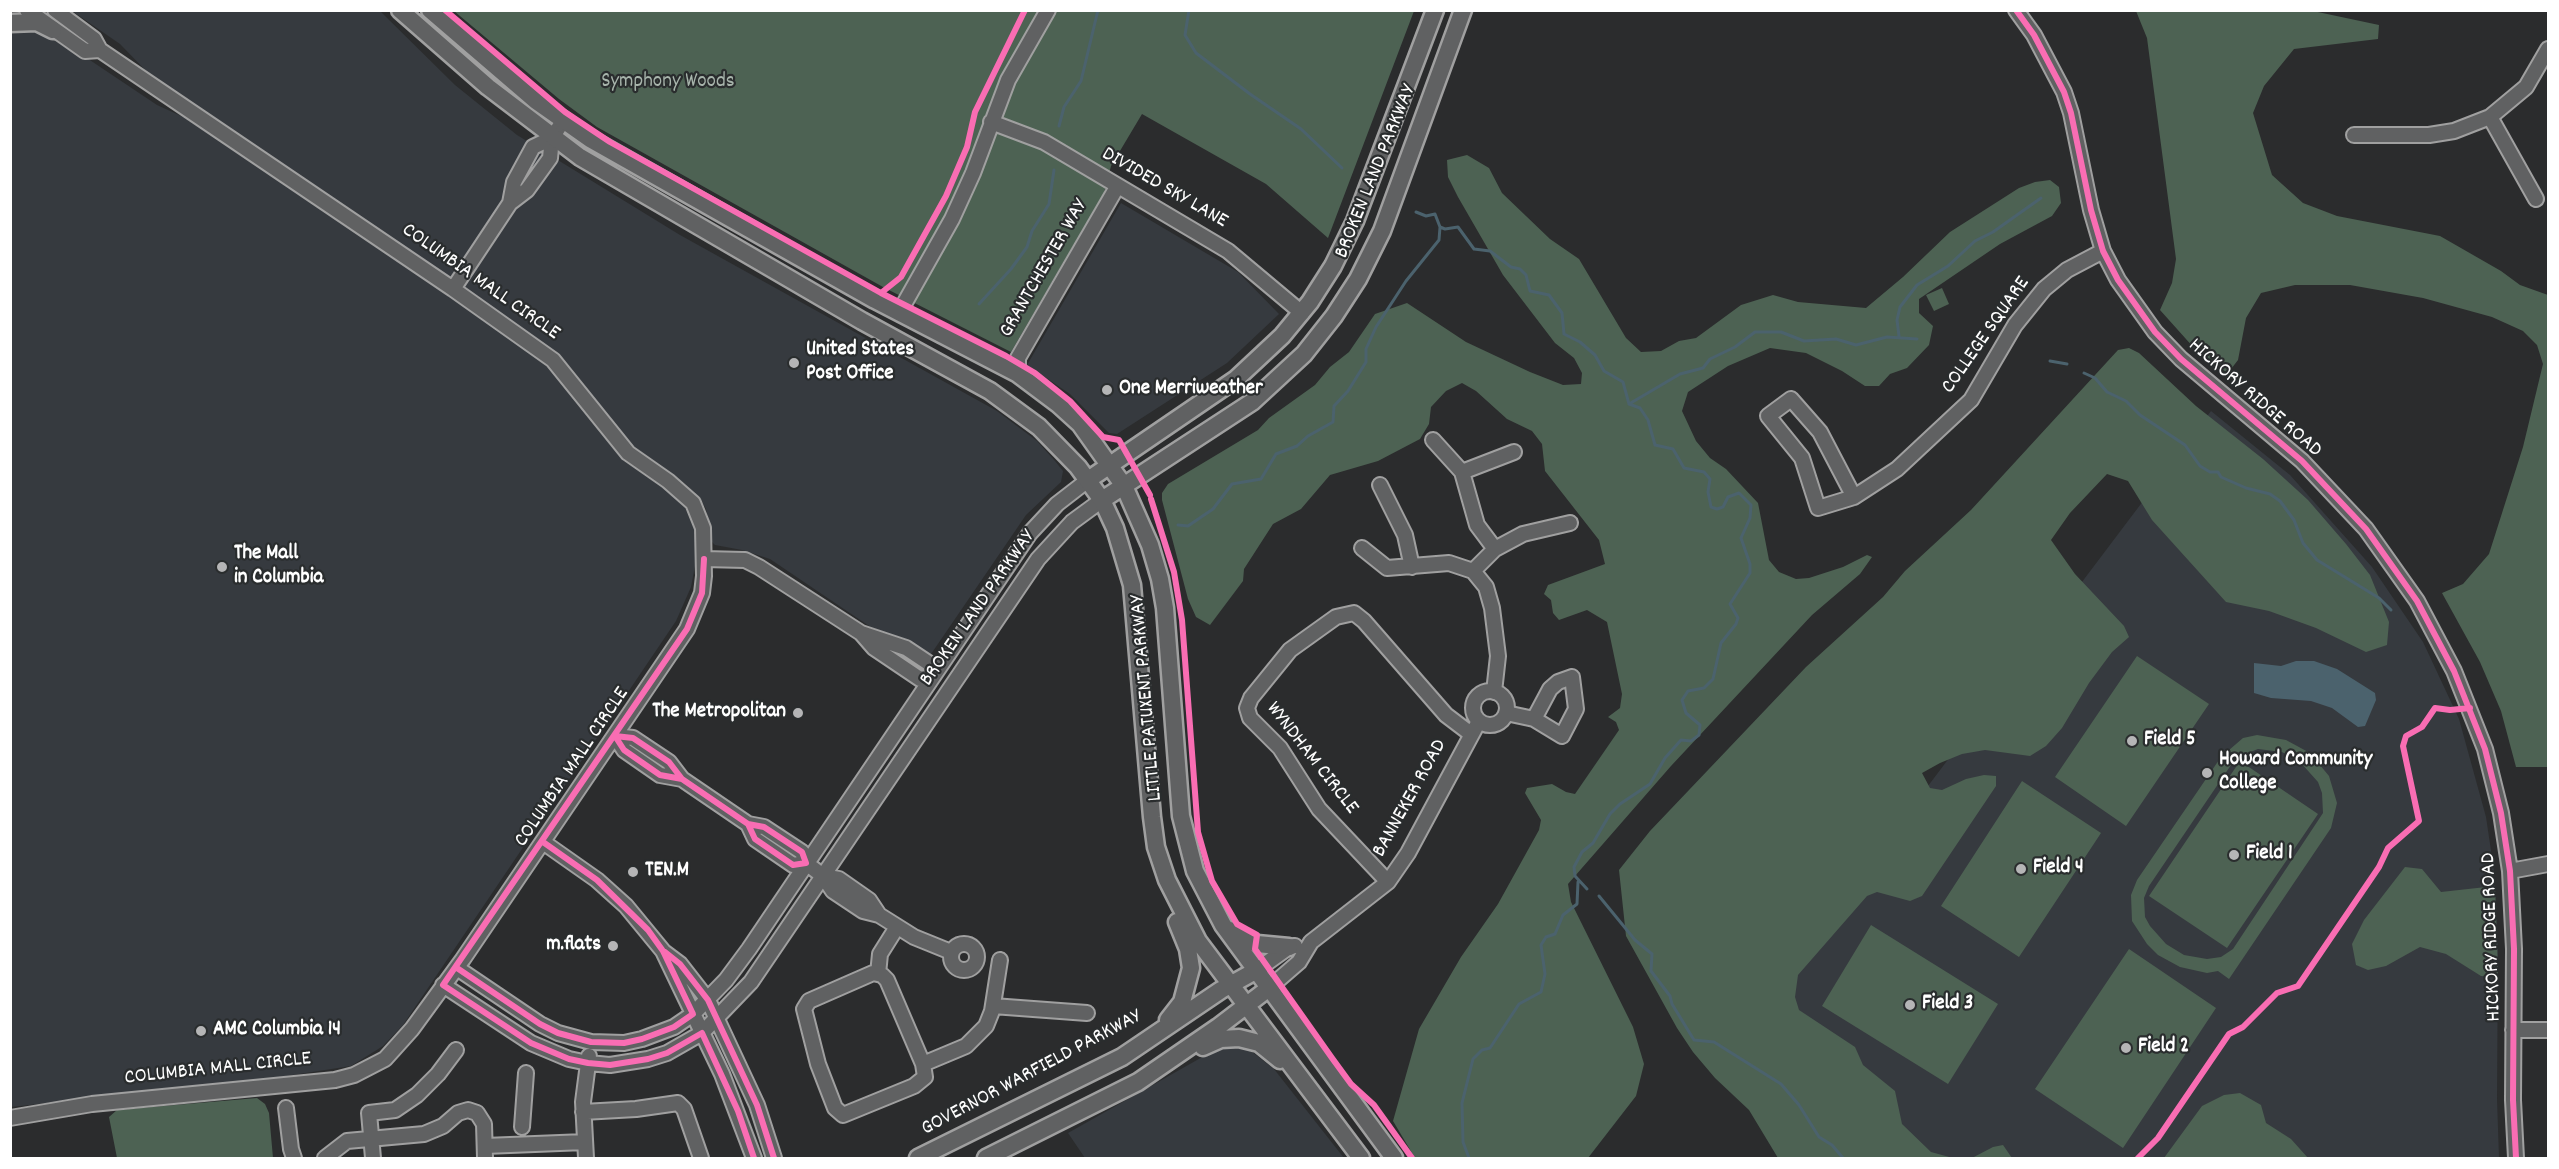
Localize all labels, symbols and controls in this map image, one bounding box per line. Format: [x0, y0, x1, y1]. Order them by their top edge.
park label: Symphony Woods [601, 70, 735, 96]
street label: BROKEN LAND PARKWAY [1331, 82, 1423, 262]
street label: DIVIDED SKY LANE [1096, 143, 1232, 235]
street label: GRANTCHESTER WAY [995, 196, 1095, 342]
street label: COLUMBIA MALL CIRCLE [396, 219, 564, 347]
street label: COLLEGE SQUARE [1937, 273, 2037, 399]
street label: HICKORY RIDGE ROAD [2182, 334, 2326, 464]
place label: United States Post Office [806, 338, 914, 388]
marker: United States Post Office [787, 356, 801, 370]
place label: One Merriweather [1119, 377, 1263, 403]
marker: One Merriweather [1100, 383, 1114, 397]
street label: BROKEN LAND PARKWAY [916, 526, 1042, 692]
place label: The Mall in Columbia [234, 542, 323, 592]
marker: The Mall in Columbia [215, 560, 229, 574]
street label: LITTLE PATUXENT PARKWAY [1126, 594, 1170, 802]
street label: COLUMBIA MALL CIRCLE [510, 683, 636, 853]
street label: WYNDHAM CIRCLE [1259, 698, 1363, 820]
place label: The Metropolitan [652, 700, 786, 726]
marker: The Metropolitan [791, 706, 805, 720]
place label: Field 5 [2144, 728, 2196, 754]
marker: Field 5 [2125, 734, 2139, 748]
street label: BANNEKER ROAD [1368, 736, 1454, 862]
place label: Howard Community College [2219, 748, 2372, 798]
marker: Howard Community College [2200, 766, 2214, 780]
place label: Field 1 [2246, 842, 2293, 868]
marker: Field 1 [2227, 848, 2241, 862]
street label: HICKORY RIDGE ROAD [2477, 852, 2509, 1022]
place label: Field 4 [2033, 856, 2084, 882]
place label: TEN.M [645, 859, 689, 885]
marker: Field 4 [2014, 862, 2028, 876]
marker: TEN.M [626, 865, 640, 879]
place label: m.flats [546, 933, 601, 959]
marker: m.flats [606, 939, 620, 953]
place label: Field 3 [1922, 992, 1973, 1018]
marker: Field 3 [1903, 998, 1917, 1012]
street label: GOVERNOR WARFIELD PARKWAY [918, 1005, 1146, 1143]
place label: AMC Columbia 14 [213, 1018, 341, 1044]
marker: AMC Columbia 14 [194, 1024, 208, 1038]
place label: Field 2 [2138, 1035, 2189, 1061]
marker: Field 2 [2119, 1041, 2133, 1055]
street label: COLUMBIA MALL CIRCLE [123, 1048, 313, 1092]

